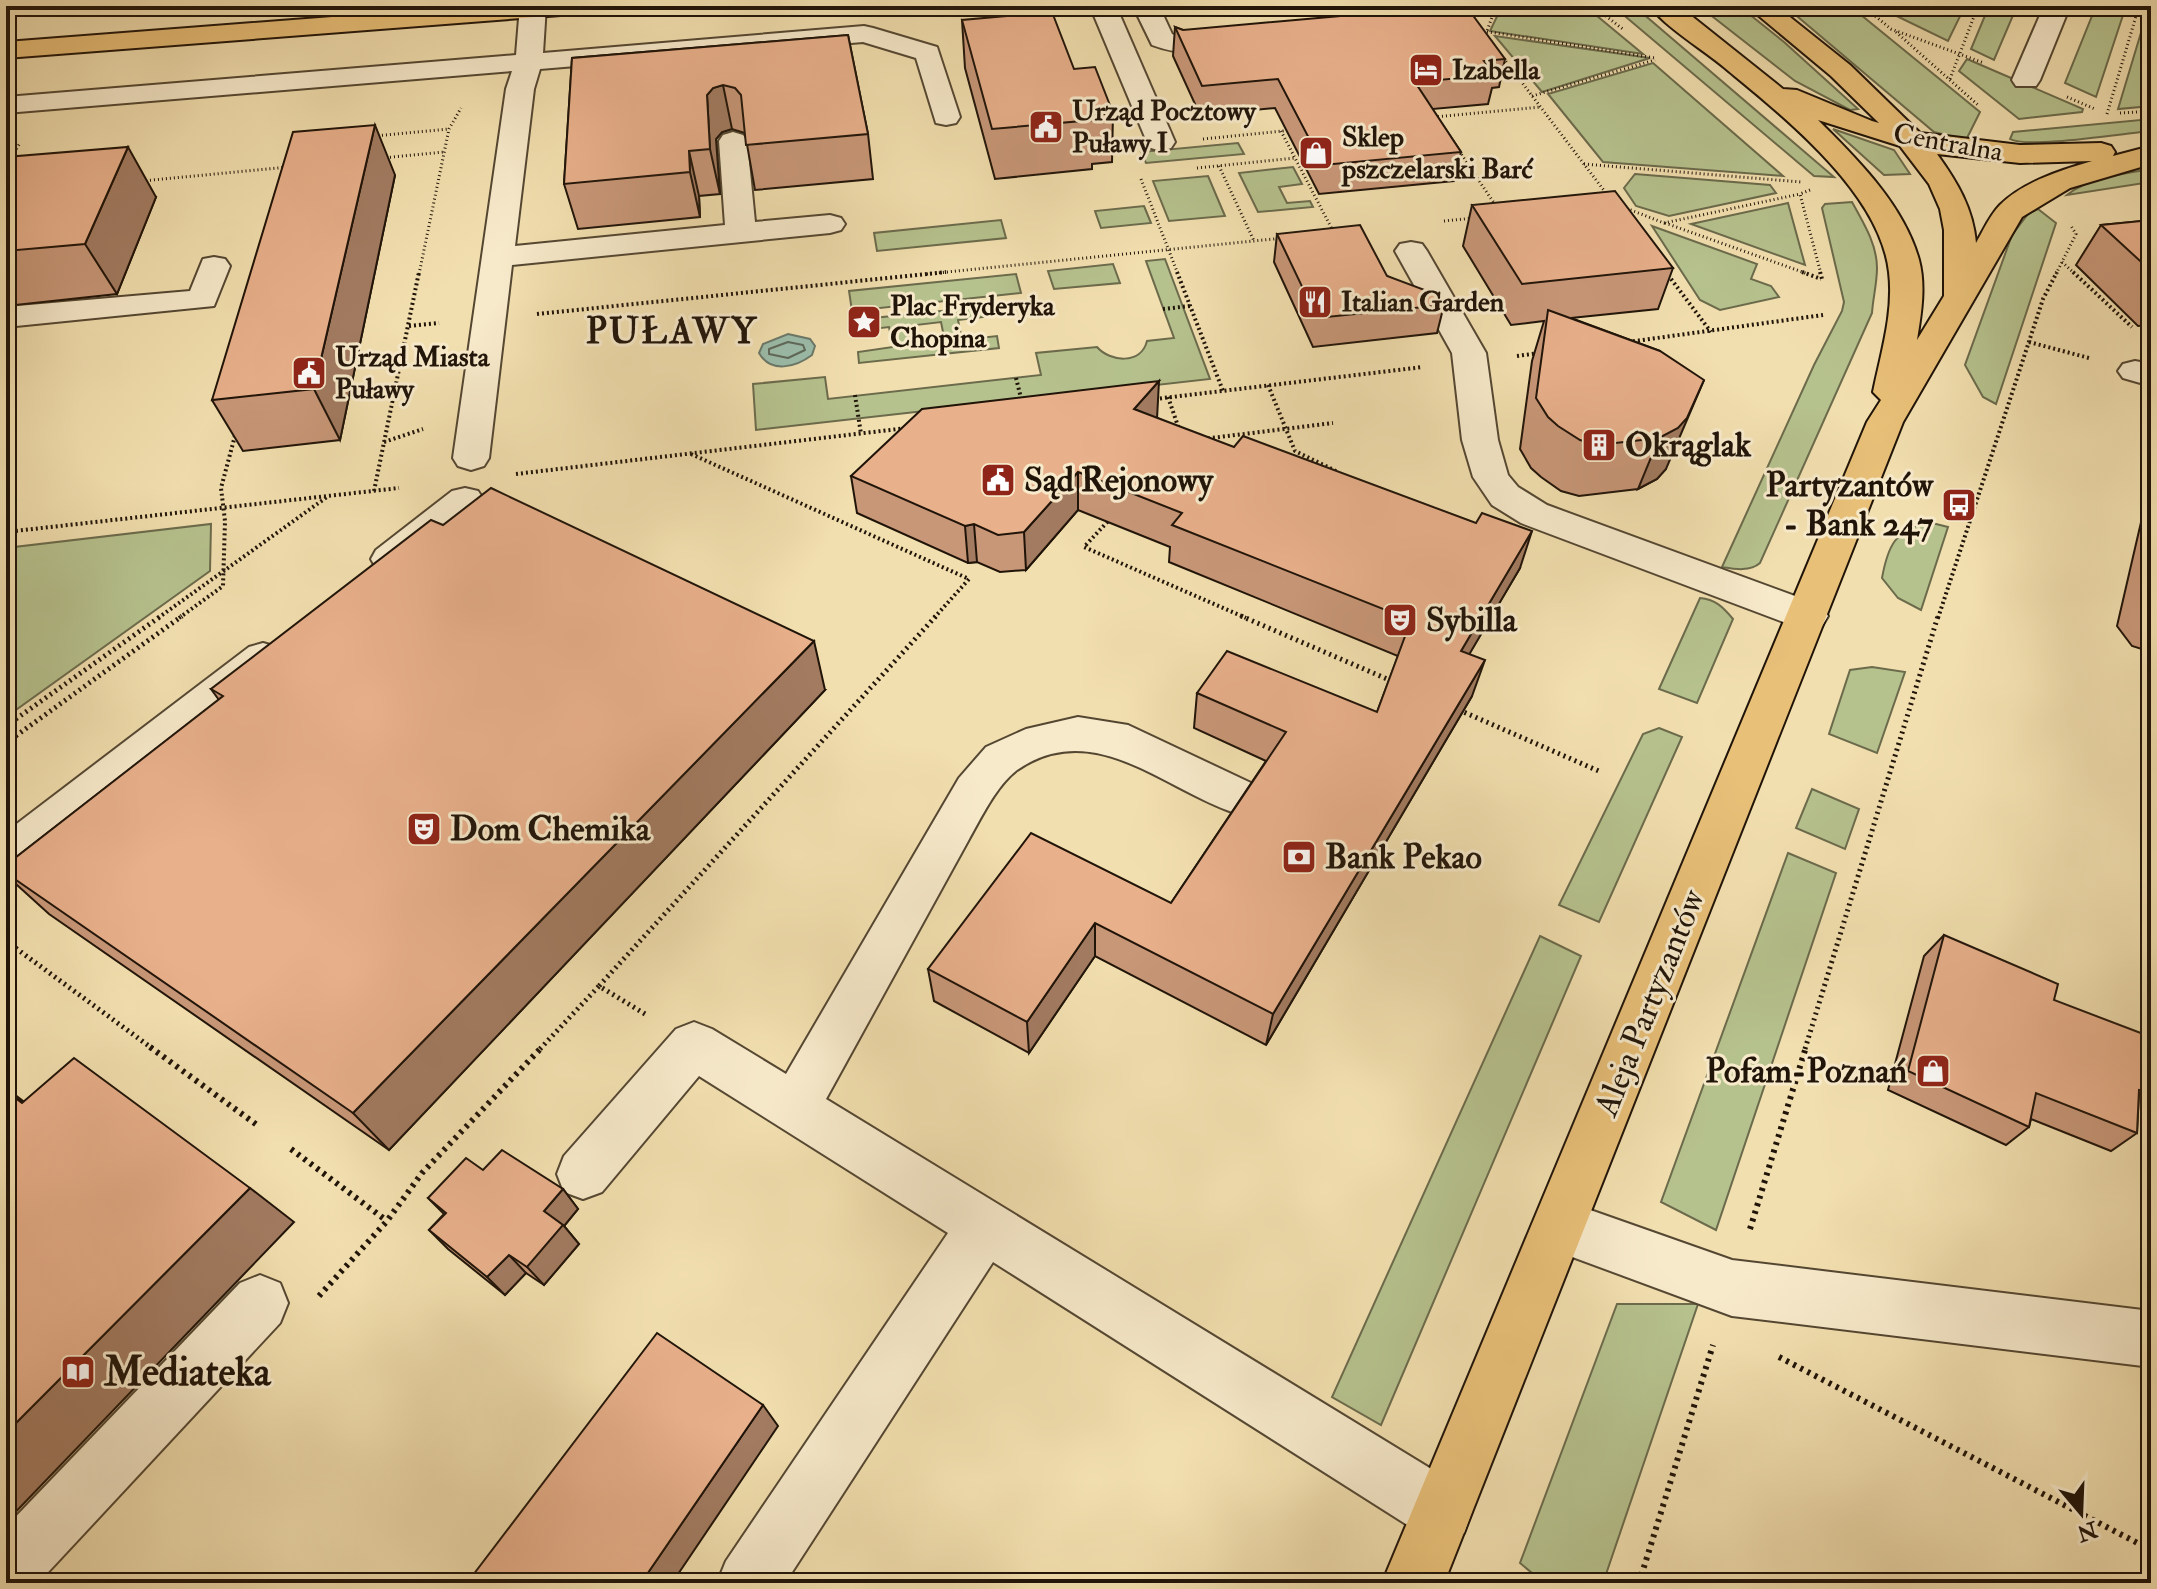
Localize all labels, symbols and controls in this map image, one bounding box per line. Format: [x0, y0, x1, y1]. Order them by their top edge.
hotel icon: Izabella [1407, 51, 1445, 89]
place label: Izabella [1452, 53, 1541, 88]
place label: Urząd Pocztowy Puławy I [1072, 94, 1257, 161]
public building icon: Urząd Pocztowy Puławy I [1027, 108, 1065, 146]
street label: Centralna [1890, 116, 2006, 170]
place label: Sklep pszczelarski Barć [1341, 120, 1534, 187]
shop icon: Sklep pszczelarski Barć [1297, 134, 1335, 172]
restaurant icon: Italian Garden [1296, 283, 1334, 321]
place label: Italian Garden [1341, 285, 1505, 320]
place label: Plac Fryderyka Chopina [890, 289, 1056, 356]
place icon: Plac Fryderyka Chopina [845, 303, 883, 341]
district label: PUŁAWY [586, 309, 758, 354]
place label: Urząd Miasta Puławy [335, 340, 491, 407]
public building icon: Urząd Miasta Puławy [290, 354, 328, 392]
place label: Okrąglak [1625, 424, 1752, 467]
building icon: Okrąglak [1580, 426, 1618, 464]
place label: Sąd Rejonowy [1024, 459, 1214, 502]
public building icon: Sąd Rejonowy [979, 461, 1017, 499]
place label: Partyzantów - Bank 247 [1765, 464, 1934, 546]
bus stop icon: Partyzantów - Bank 247 [1940, 486, 1978, 524]
place label: Sybilla [1426, 599, 1518, 642]
theatre icon: Sybilla [1381, 601, 1419, 639]
place label: Dom Chemika [450, 808, 651, 851]
theatre icon: Dom Chemika [405, 810, 443, 848]
place label: Bank Pekao [1325, 836, 1482, 879]
bank icon: Bank Pekao [1280, 838, 1318, 876]
street label: Aleja Partyzantów [1585, 882, 1715, 1124]
place label: Pofam-Poznań [1705, 1050, 1907, 1093]
shop icon: Pofam-Poznań [1914, 1052, 1952, 1090]
place label: Mediateka [103, 1347, 272, 1398]
library icon: Mediateka [59, 1353, 97, 1391]
north arrow [2041, 1473, 2121, 1553]
text: N [2073, 1514, 2102, 1548]

